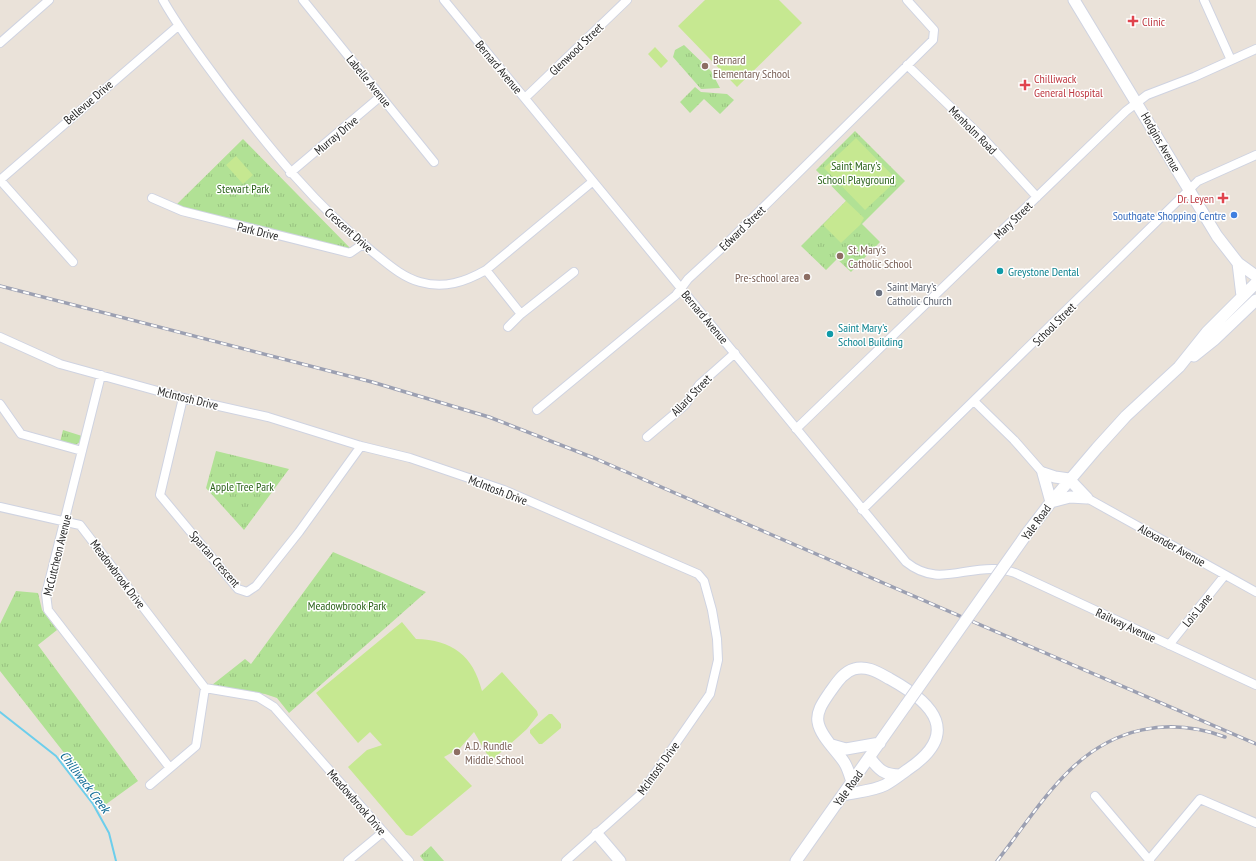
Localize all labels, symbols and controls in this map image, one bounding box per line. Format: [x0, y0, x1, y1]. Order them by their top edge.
place label: Clinic [1142, 14, 1166, 29]
marker: Clinic [1127, 15, 1139, 27]
street label: Glenwood Street [546, 19, 606, 78]
street label: Bernard Avenue [472, 37, 526, 97]
street label: Labelle Avenue [343, 52, 395, 110]
place label: Bernard Elementary School [713, 52, 790, 81]
marker: Bernard Elementary School [700, 61, 710, 71]
place label: Chilliwack General Hospital [1034, 71, 1103, 100]
street label: Bellevue Drive [60, 77, 116, 127]
marker: Chilliwack General Hospital [1019, 79, 1031, 91]
street label: Menholm Road [946, 103, 1000, 157]
street label: Hodgins Avenue [1138, 109, 1184, 175]
street label: Murray Drive [311, 112, 361, 158]
park label: Saint Mary's School Playground [817, 158, 895, 187]
park label: Stewart Park [217, 181, 270, 196]
place label: Dr. Leyen [1177, 191, 1214, 206]
marker: Dr. Leyen [1217, 192, 1229, 204]
street label: Mary Street [991, 198, 1036, 242]
street label: Edward Street [716, 202, 769, 254]
street label: Crescent Drive [322, 204, 376, 256]
place label: Southgate Shopping Centre [1113, 208, 1226, 223]
marker: Southgate Shopping Centre [1229, 210, 1239, 220]
street label: Park Drive [236, 219, 280, 243]
place label: St. Mary's Catholic School [848, 242, 912, 271]
marker: St. Mary's Catholic School [835, 251, 845, 261]
place label: Greystone Dental [1008, 264, 1079, 279]
marker: Greystone Dental [995, 266, 1005, 276]
place label: Pre-school area [735, 270, 799, 285]
marker: Pre-school area [802, 272, 812, 282]
place label: Saint Mary's Catholic Church [887, 279, 952, 308]
street label: Bernard Avenue [678, 287, 732, 347]
marker: Saint Mary's Catholic Church [874, 288, 884, 298]
street label: School Street [1029, 299, 1079, 349]
place label: Saint Mary's School Building [838, 320, 903, 349]
marker: Saint Mary's School Building [825, 329, 835, 339]
street label: Allard Street [668, 371, 715, 419]
street label: McIntosh Drive [156, 383, 220, 413]
street label: McIntosh Drive [466, 472, 530, 508]
park label: Apple Tree Park [210, 479, 274, 494]
street label: Yale Road [1018, 501, 1054, 543]
street label: McCutcheon Avenue [40, 513, 74, 597]
street label: Alexander Avenue [1136, 520, 1208, 570]
street label: Spartan Crescent [186, 528, 244, 591]
street label: Meadowbrook Drive [87, 537, 149, 611]
street label: Lois Lane [1179, 590, 1215, 630]
park label: Meadowbrook Park [308, 598, 387, 613]
street label: Railway Avenue [1094, 605, 1158, 645]
place label: A.D. Rundle Middle School [465, 738, 524, 767]
street label: McIntosh Drive [634, 738, 682, 798]
marker: A.D. Rundle Middle School [452, 747, 462, 757]
water label: Chilliwack Creek [56, 748, 115, 818]
street label: Meadowbrook Drive [324, 766, 390, 838]
street label: Yale Road [830, 767, 866, 809]

